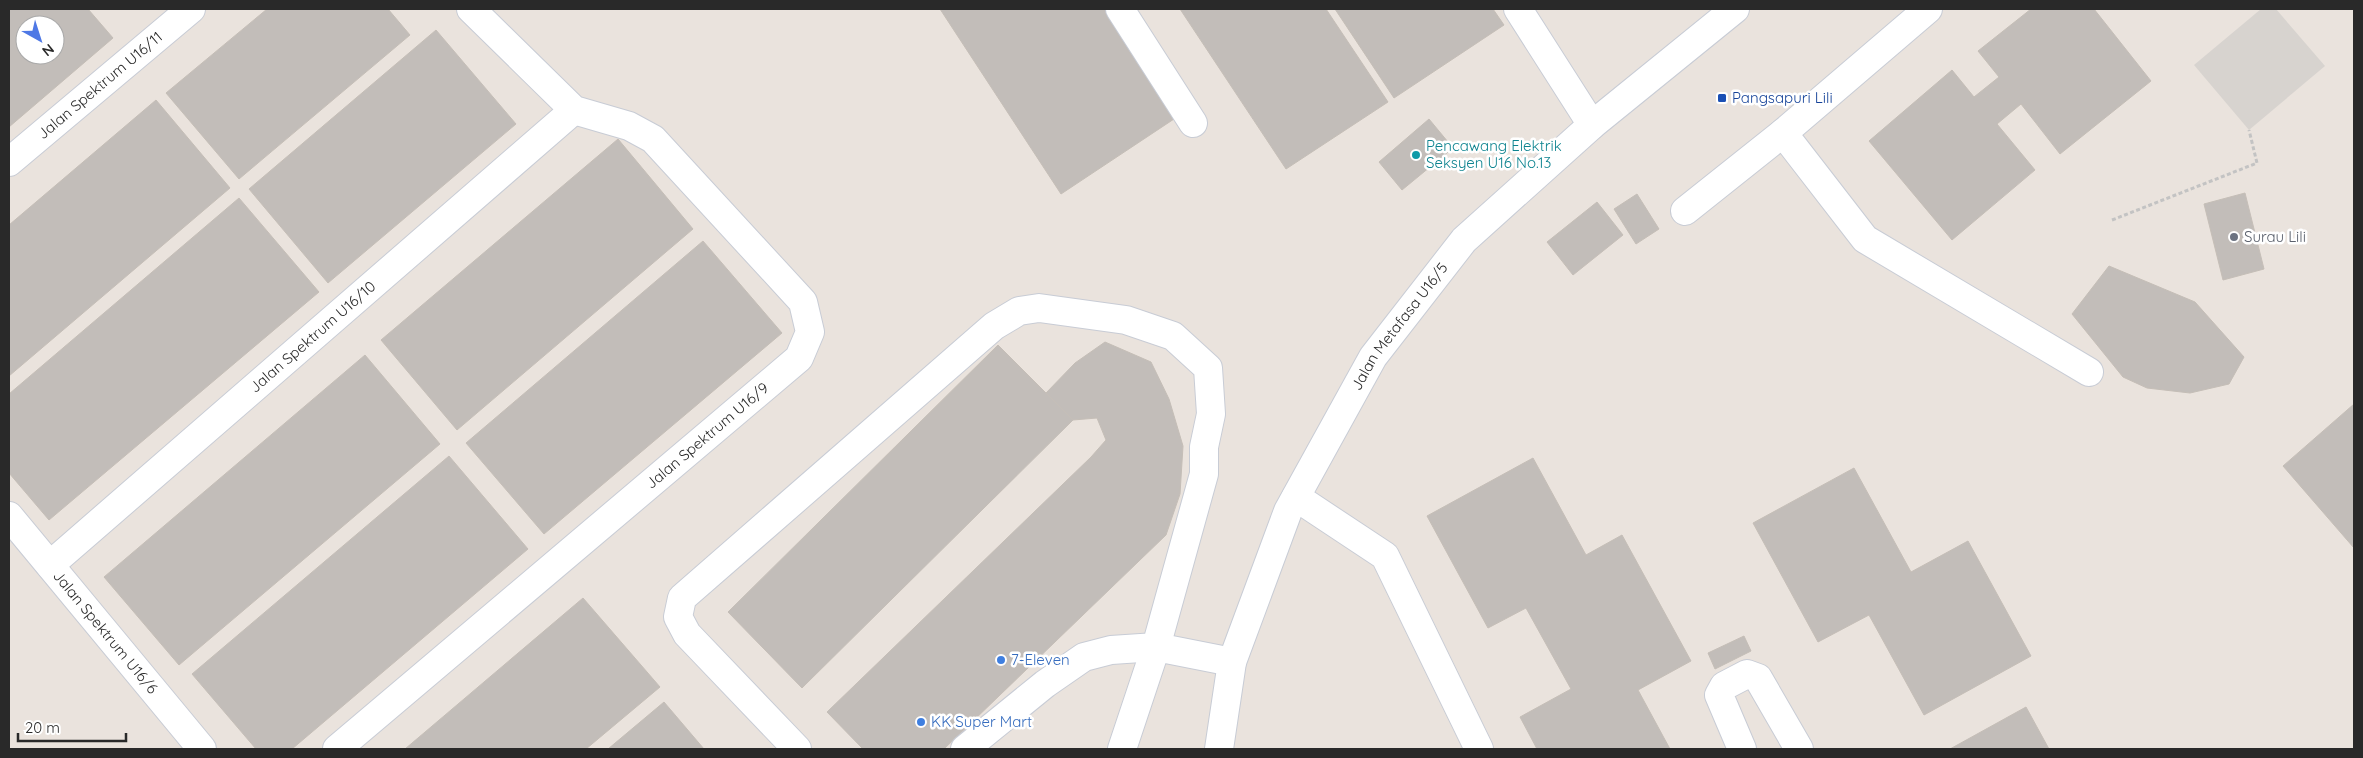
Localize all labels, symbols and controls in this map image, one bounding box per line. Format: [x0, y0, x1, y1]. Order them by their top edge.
north arrow [15, 15, 65, 65]
street label: Jalan Spektrum U16/11 [33, 27, 166, 143]
text: N [39, 40, 58, 60]
place label: Pangsapuri Lili [1732, 88, 1833, 107]
marker: Pangsapuri Lili [1716, 92, 1728, 104]
place label: Pencawang Elektrik Seksyen U16 No.13 [1426, 136, 1562, 172]
marker: Pencawang Elektrik Seksyen U16 No.13 [1410, 149, 1422, 161]
place label: Surau Lili [2244, 227, 2306, 246]
marker: Surau Lili [2228, 231, 2240, 243]
street label: Jalan Metafasa U16/5 [1347, 259, 1452, 393]
street label: Jalan Spektrum U16/10 [245, 276, 379, 396]
street label: Jalan Spektrum U16/9 [642, 378, 772, 493]
street label: Jalan Spektrum U16/6 [49, 566, 162, 698]
place label: 7-Eleven [1011, 650, 1070, 669]
marker: 7-Eleven [995, 654, 1007, 666]
scale bar [18, 710, 125, 742]
place label: KK Super Mart [931, 712, 1032, 731]
marker: KK Super Mart [915, 716, 927, 728]
text: 20 m [25, 718, 60, 737]

